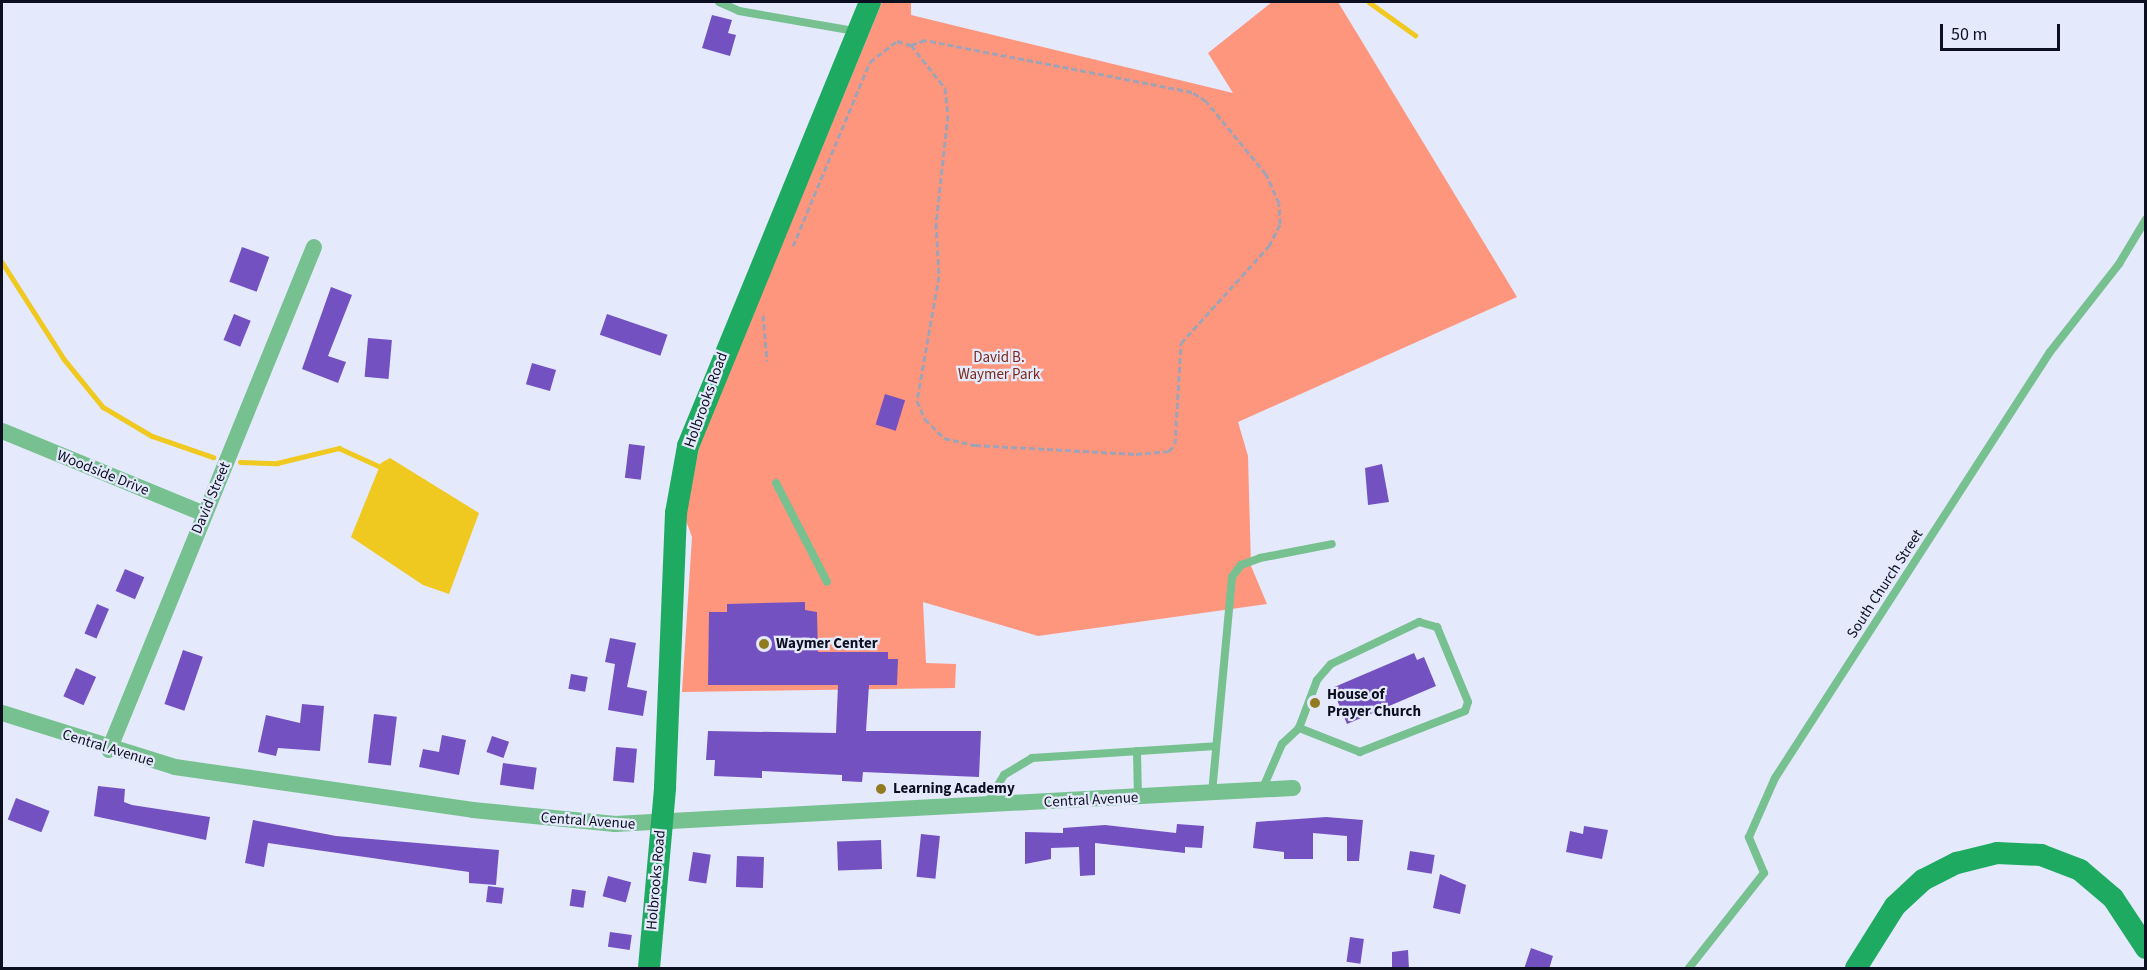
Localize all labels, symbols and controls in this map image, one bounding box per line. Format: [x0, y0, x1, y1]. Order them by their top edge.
scale bar [1943, 12, 2063, 50]
text: 50 m [1951, 22, 1987, 47]
park label: David B. Waymer Park [958, 348, 1040, 383]
street label: Holbrooks Road [680, 350, 732, 450]
street label: Woodside Drive [54, 446, 152, 500]
street label: David Street [188, 459, 234, 537]
street label: South Church Street [1843, 526, 1927, 642]
place label: Waymer Center [776, 635, 878, 653]
marker: Waymer Center [757, 637, 771, 651]
place label: House of Prayer Church [1327, 685, 1421, 720]
marker: House of Prayer Church [1308, 696, 1322, 710]
street label: Central Avenue [60, 726, 156, 770]
place label: Learning Academy [893, 780, 1015, 798]
marker: Learning Academy [874, 782, 888, 796]
street label: Central Avenue [1043, 789, 1139, 811]
street label: Central Avenue [540, 809, 636, 833]
street label: Holbrooks Road [643, 829, 669, 931]

